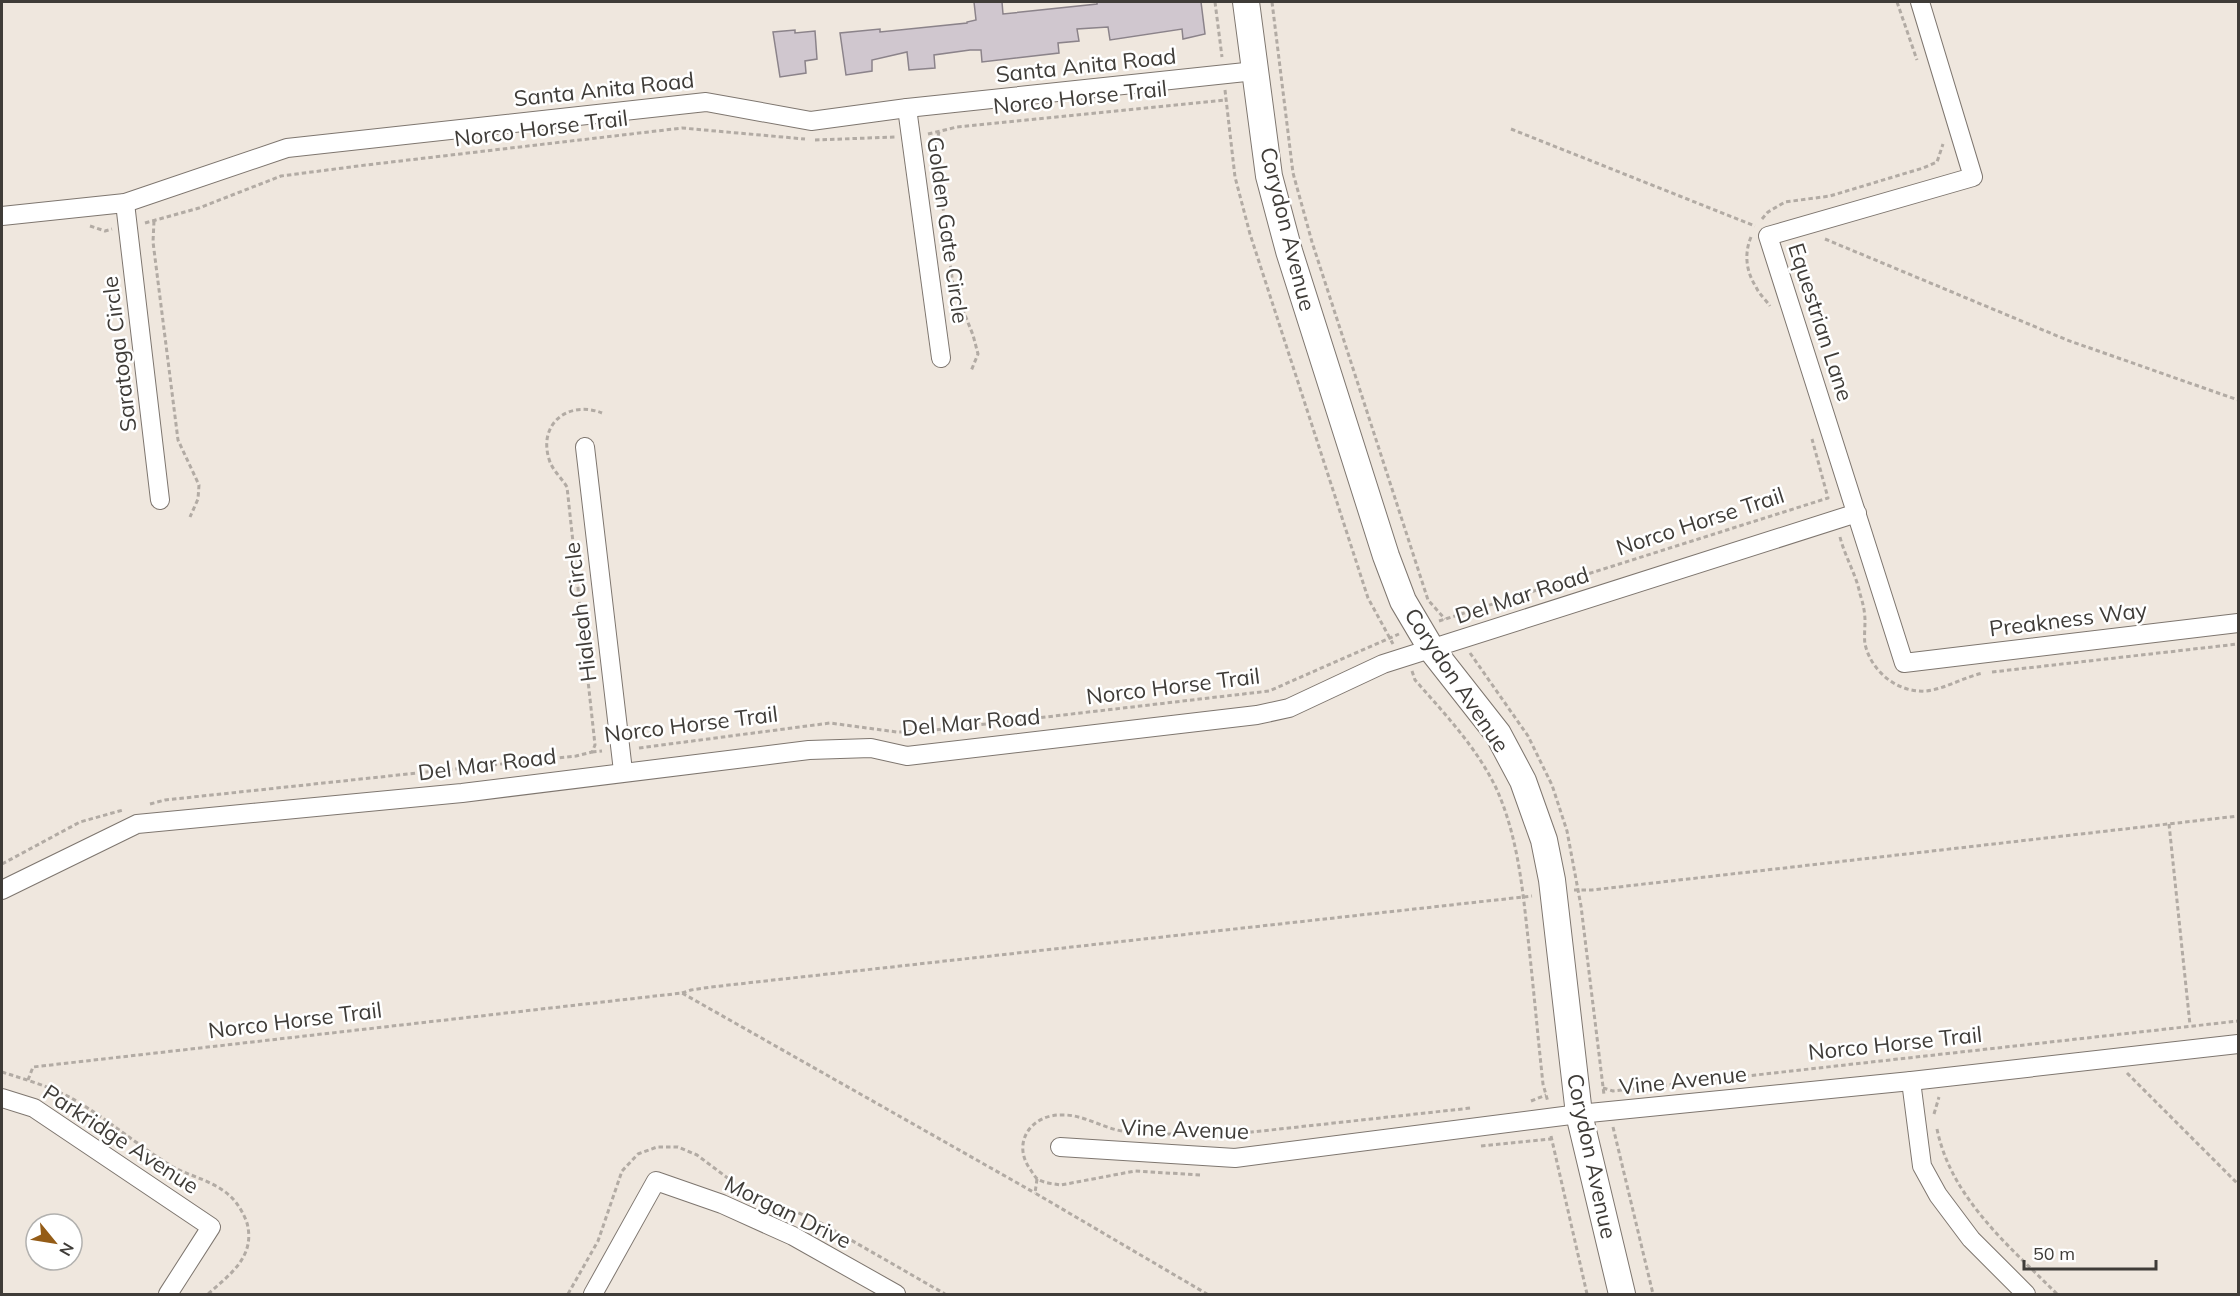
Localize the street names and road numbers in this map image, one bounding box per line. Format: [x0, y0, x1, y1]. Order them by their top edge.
street label: Santa Anita Road [994, 42, 1178, 88]
street label: Santa Anita Road [512, 66, 696, 112]
street label: Norco Horse Trail [992, 74, 1168, 120]
street label: Norco Horse Trail [453, 103, 629, 153]
street label: Golden Gate Circle [921, 135, 975, 325]
street label: Corydon Avenue [1254, 144, 1322, 314]
street label: Equestrian Lane [1782, 240, 1860, 404]
street label: Saratoga Circle [96, 275, 142, 433]
street label: Norco Horse Trail [1613, 481, 1787, 561]
street label: Hialeah Circle [558, 541, 602, 683]
street label: Del Mar Road [1452, 560, 1592, 630]
street label: Preakness Way [1987, 595, 2149, 643]
street label: Corydon Avenue [1398, 603, 1516, 757]
street label: Norco Horse Trail [1085, 661, 1261, 711]
street label: Norco Horse Trail [603, 699, 779, 749]
street label: Del Mar Road [900, 702, 1042, 742]
street label: Del Mar Road [416, 742, 558, 786]
street label: Norco Horse Trail [207, 995, 383, 1045]
street label: Norco Horse Trail [1807, 1020, 1983, 1066]
street label: Vine Avenue [1618, 1059, 1748, 1101]
street label: Corydon Avenue [1561, 1071, 1623, 1241]
street label: Parkridge Avenue [38, 1078, 204, 1200]
street label: Vine Avenue [1121, 1113, 1249, 1145]
street label: Morgan Drive [720, 1169, 856, 1255]

